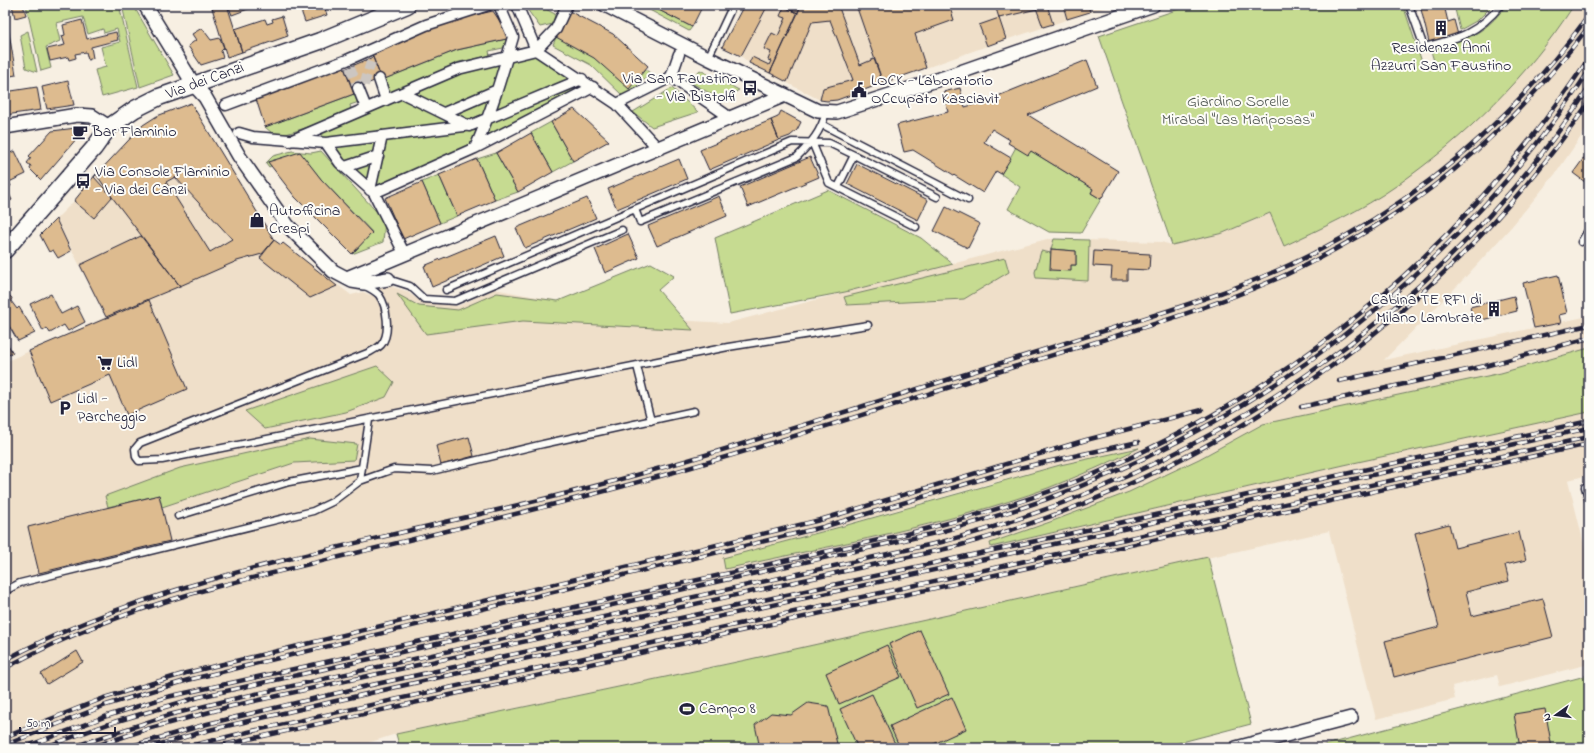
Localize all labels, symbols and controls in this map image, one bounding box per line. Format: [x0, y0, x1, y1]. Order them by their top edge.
building icon: Residenza Anni Azzurri San Faustino [1432, 19, 1450, 37]
place label: Residenza Anni Azzurri San Faustino [1371, 36, 1511, 78]
street label: Via dei Canzi [162, 56, 248, 107]
place label: Via San Faustino - Via Bistolfi [622, 67, 738, 109]
place label: LOCK - Laboratorio OCcupato Kasciavìt [871, 69, 1000, 111]
bus stop icon: Via San Faustino - Via Bistolfi [741, 79, 759, 97]
public building icon: LOCK - Laboratorio OCcupato Kasciavìt [850, 81, 868, 99]
park label: Giardino Sorelle Mirabal "Las Mariposas" [1162, 90, 1314, 132]
place label: Bar Flaminio [91, 120, 176, 144]
cafe icon: Bar Flaminio [71, 123, 89, 141]
place label: Via Console Flaminio - Via dei Canzi [94, 160, 230, 202]
bus stop icon: Via Console Flaminio - Via dei Canzi [74, 172, 92, 190]
place label: Autofficina Crespi [269, 199, 340, 241]
shop icon: Autofficina Crespi [248, 211, 266, 229]
place label: Cabina TE RFI di Milano Lambrate [1371, 288, 1483, 330]
building icon: Cabina TE RFI di Milano Lambrate [1485, 300, 1503, 318]
place label: Lidl [117, 351, 138, 375]
supermarket icon: Lidl [96, 354, 114, 372]
place label: Lidl - Parcheggio [77, 387, 146, 429]
parking icon: Lidl - Parcheggio [56, 399, 74, 417]
north arrow [1536, 695, 1576, 735]
place label: Campo 8 [699, 697, 756, 721]
sports icon: Campo 8 [678, 700, 696, 718]
scale bar [20, 709, 115, 735]
text: N [1539, 712, 1556, 723]
text: 50 m [26, 715, 50, 733]

